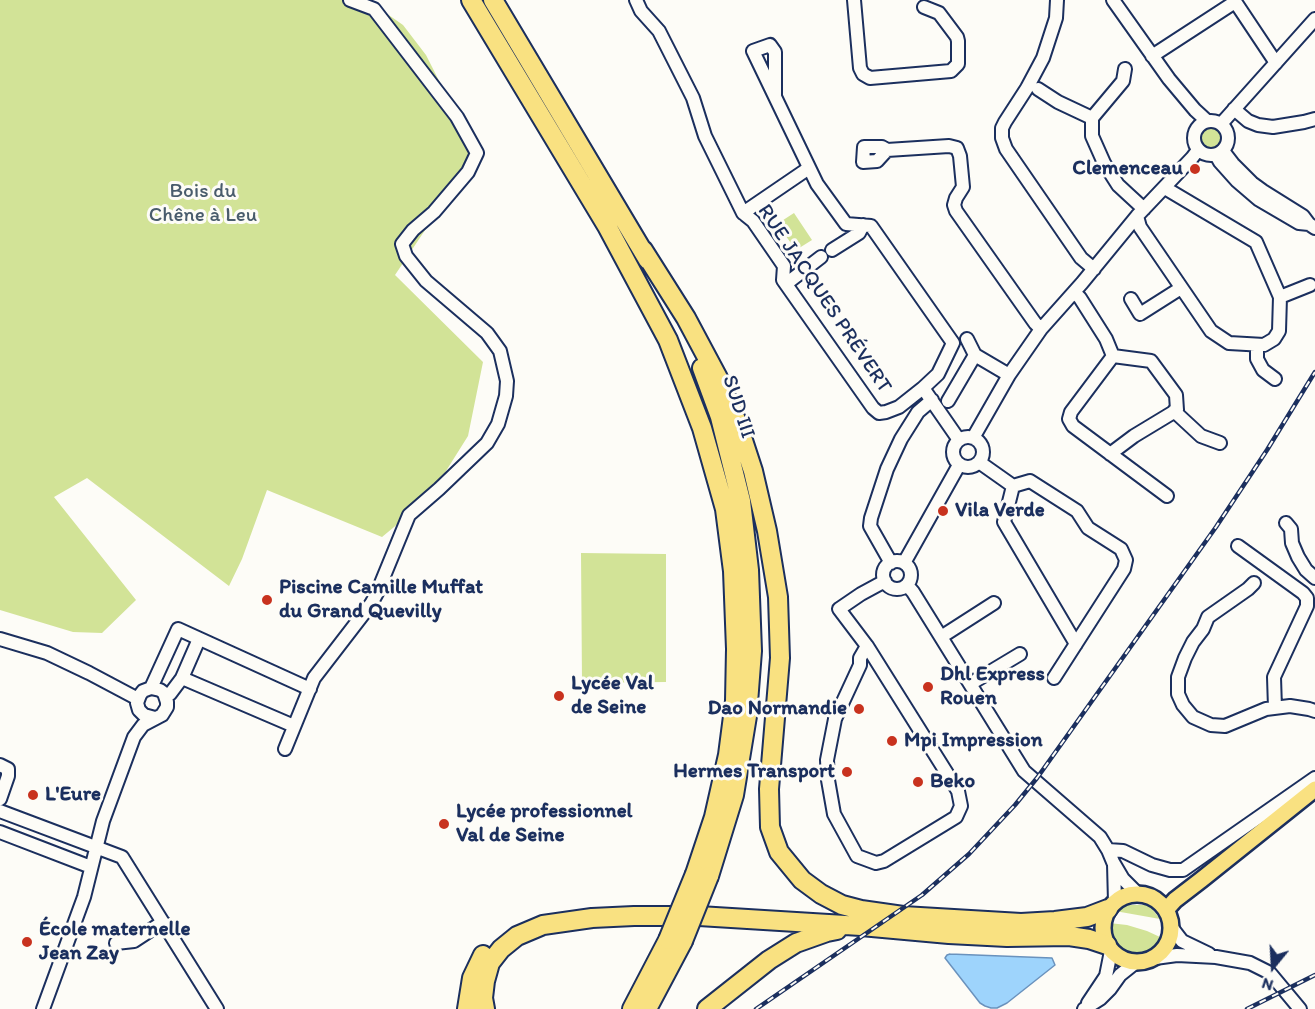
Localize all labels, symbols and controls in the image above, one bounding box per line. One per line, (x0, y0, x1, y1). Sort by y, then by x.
place label: Clemenceau (1072, 156, 1183, 182)
marker: Clemenceau (1188, 162, 1202, 176)
park label: Bois du Chêne à Leu (149, 179, 257, 229)
street label: RUE JACQUES PRÉVERT (751, 200, 897, 398)
street label: SUD III (716, 372, 760, 442)
place label: Vila Verde (955, 498, 1045, 524)
marker: Vila Verde (936, 504, 950, 518)
place label: Piscine Camille Muffat du Grand Quevilly (279, 575, 483, 625)
marker: Piscine Camille Muffat du Grand Quevilly (260, 593, 274, 607)
place label: Dhl Express Rouen (940, 662, 1045, 712)
place label: Lycée Val de Seine (571, 671, 654, 721)
marker: Dhl Express Rouen (921, 680, 935, 694)
marker: Lycée Val de Seine (552, 689, 566, 703)
place label: Dao Normandie (707, 696, 847, 722)
marker: Dao Normandie (852, 702, 866, 716)
place label: Mpi Impression (904, 728, 1043, 754)
marker: Mpi Impression (885, 734, 899, 748)
place label: Hermes Transport (673, 759, 835, 785)
marker: Hermes Transport (840, 765, 854, 779)
place label: Beko (930, 769, 975, 795)
marker: Beko (911, 775, 925, 789)
place label: L'Eure (45, 782, 101, 808)
marker: L'Eure (26, 788, 40, 802)
place label: Lycée professionnel Val de Seine (456, 799, 633, 849)
marker: Lycée professionnel Val de Seine (437, 817, 451, 831)
place label: École maternelle Jean Zay (39, 917, 190, 967)
marker: École maternelle Jean Zay (20, 935, 34, 949)
north arrow (1243, 937, 1303, 997)
text: N (1259, 974, 1275, 995)

